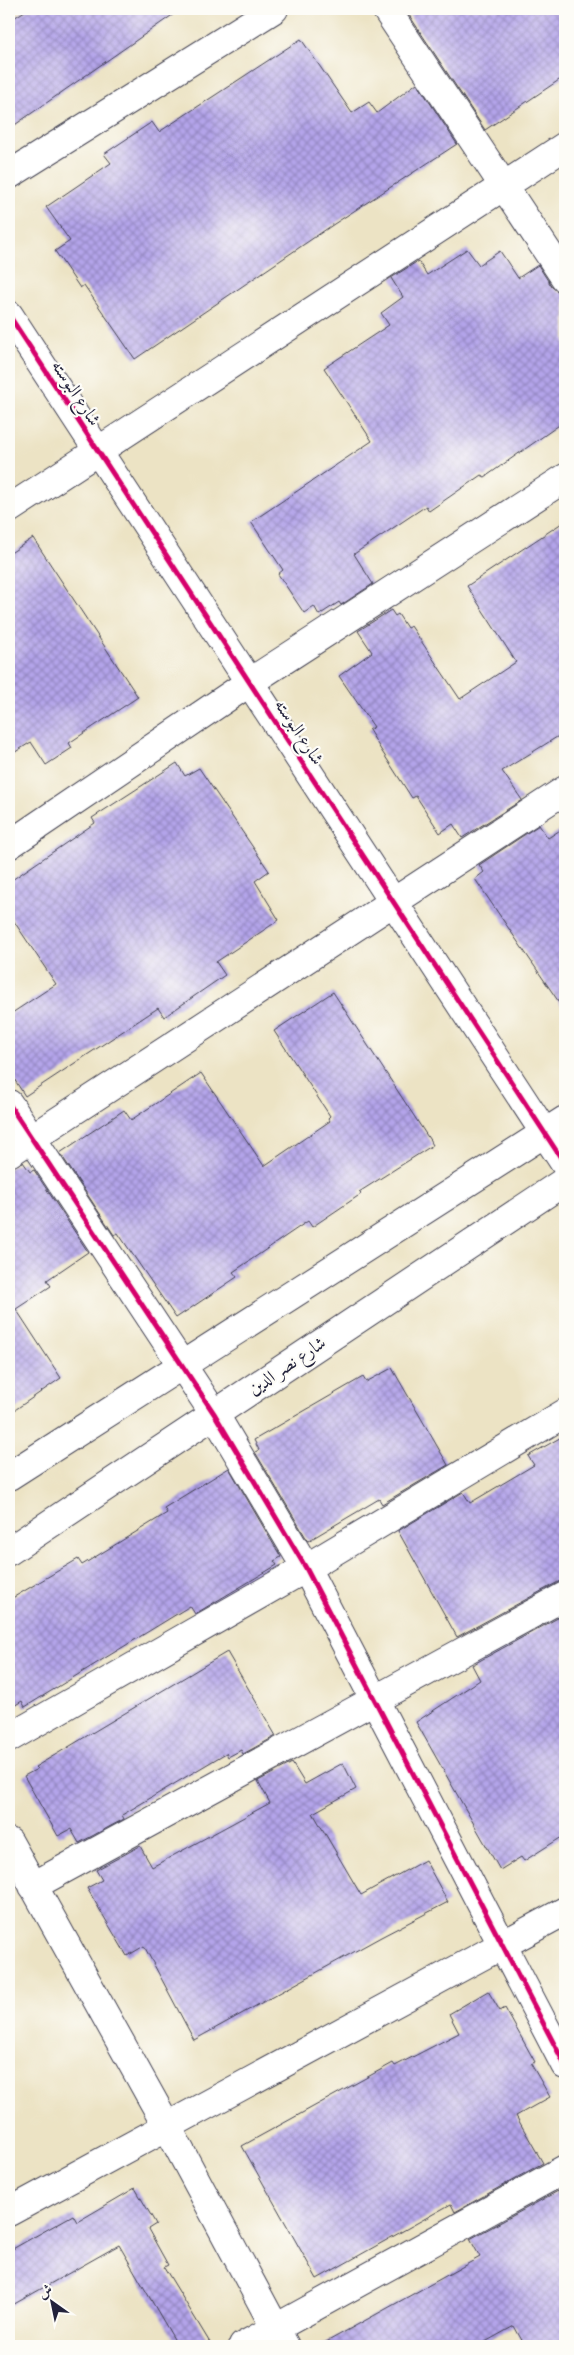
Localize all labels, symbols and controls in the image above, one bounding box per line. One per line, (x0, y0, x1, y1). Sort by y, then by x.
street label: شارع البوسته (44, 356, 106, 432)
street label: شارع البوسته (267, 695, 329, 771)
street label: شارع نصر الدين (244, 1331, 332, 1403)
north arrow (28, 2278, 78, 2328)
text: ش (35, 2281, 56, 2302)

